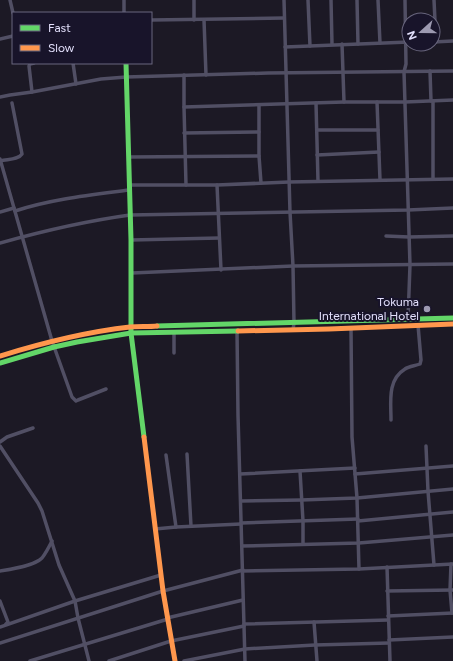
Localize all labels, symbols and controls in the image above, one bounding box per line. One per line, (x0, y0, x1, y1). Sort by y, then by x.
legend (12, 12, 152, 64)
north arrow (401, 12, 441, 52)
text: Fast (48, 21, 71, 35)
text: N (405, 29, 420, 42)
text: Slow (48, 41, 75, 55)
place label: Tokuma International Hotel (319, 295, 419, 323)
marker: Tokuma International Hotel (422, 304, 432, 314)

